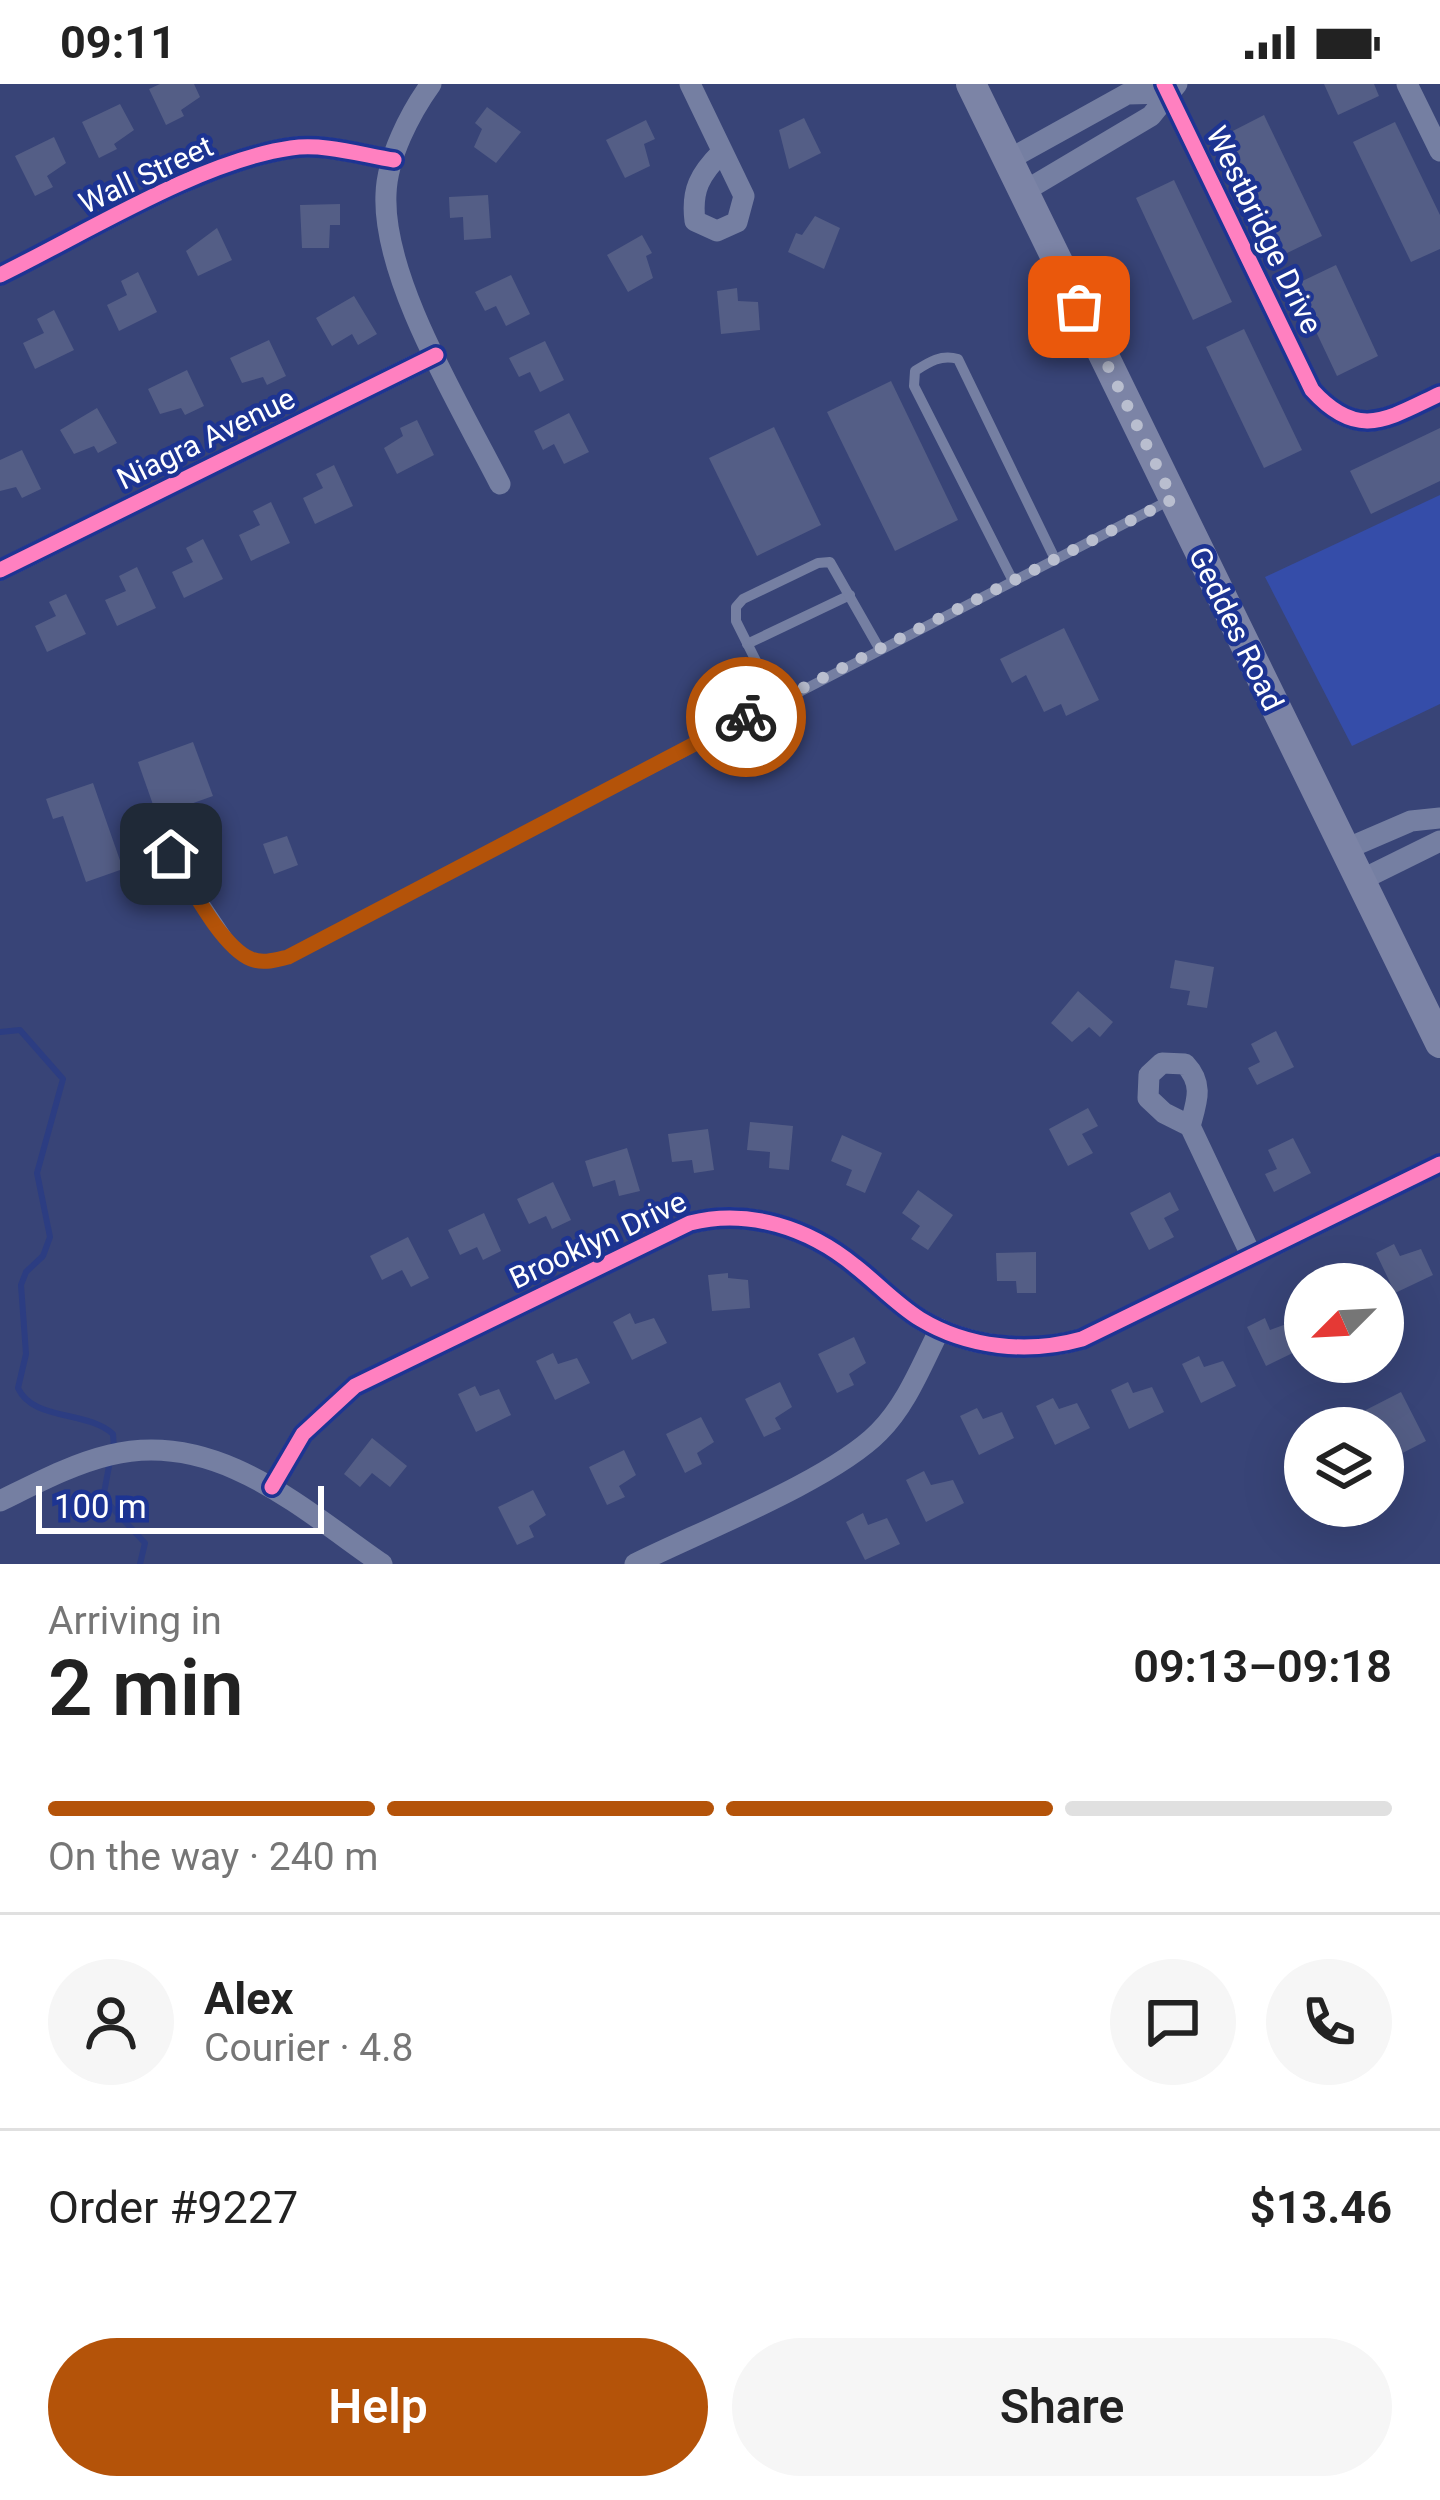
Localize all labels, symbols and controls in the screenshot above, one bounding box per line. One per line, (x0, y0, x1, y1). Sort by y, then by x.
text: 09:11 (60, 16, 176, 69)
street label: Westbridge Drive (1199, 120, 1330, 339)
street label: Wall Street (73, 128, 218, 221)
pin (1028, 256, 1130, 358)
icon: bag (1046, 274, 1112, 340)
street label: Niagra Avenue (111, 380, 300, 497)
street label: Geddes Road (1182, 541, 1291, 716)
courier (686, 657, 806, 777)
icon: bike (713, 684, 779, 750)
pin (120, 803, 222, 905)
icon: home (138, 821, 204, 887)
street label: Brooklyn Drive (504, 1183, 692, 1296)
north arrow (1284, 1263, 1404, 1383)
map controls (1284, 1263, 1404, 1527)
button: layers (1284, 1407, 1404, 1527)
scale bar (36, 1480, 324, 1533)
text: 100 m (54, 1487, 147, 1526)
text: Arriving in (48, 1598, 222, 1644)
text: 09:13–09:18 (1133, 1640, 1392, 1693)
text: 2 min (48, 1643, 244, 1734)
text: On the way · 240 m (48, 1834, 379, 1880)
button: person (48, 1959, 174, 2085)
button: chat (1110, 1959, 1236, 2085)
button: phone (1266, 1959, 1392, 2085)
text: Alex (204, 1972, 293, 2025)
text: Courier · 4.8 (204, 2025, 413, 2071)
text: Order #9227 (48, 2181, 298, 2234)
text: $13.46 (1250, 2181, 1392, 2234)
button: Help (48, 2338, 708, 2476)
button: Share (732, 2338, 1392, 2476)

